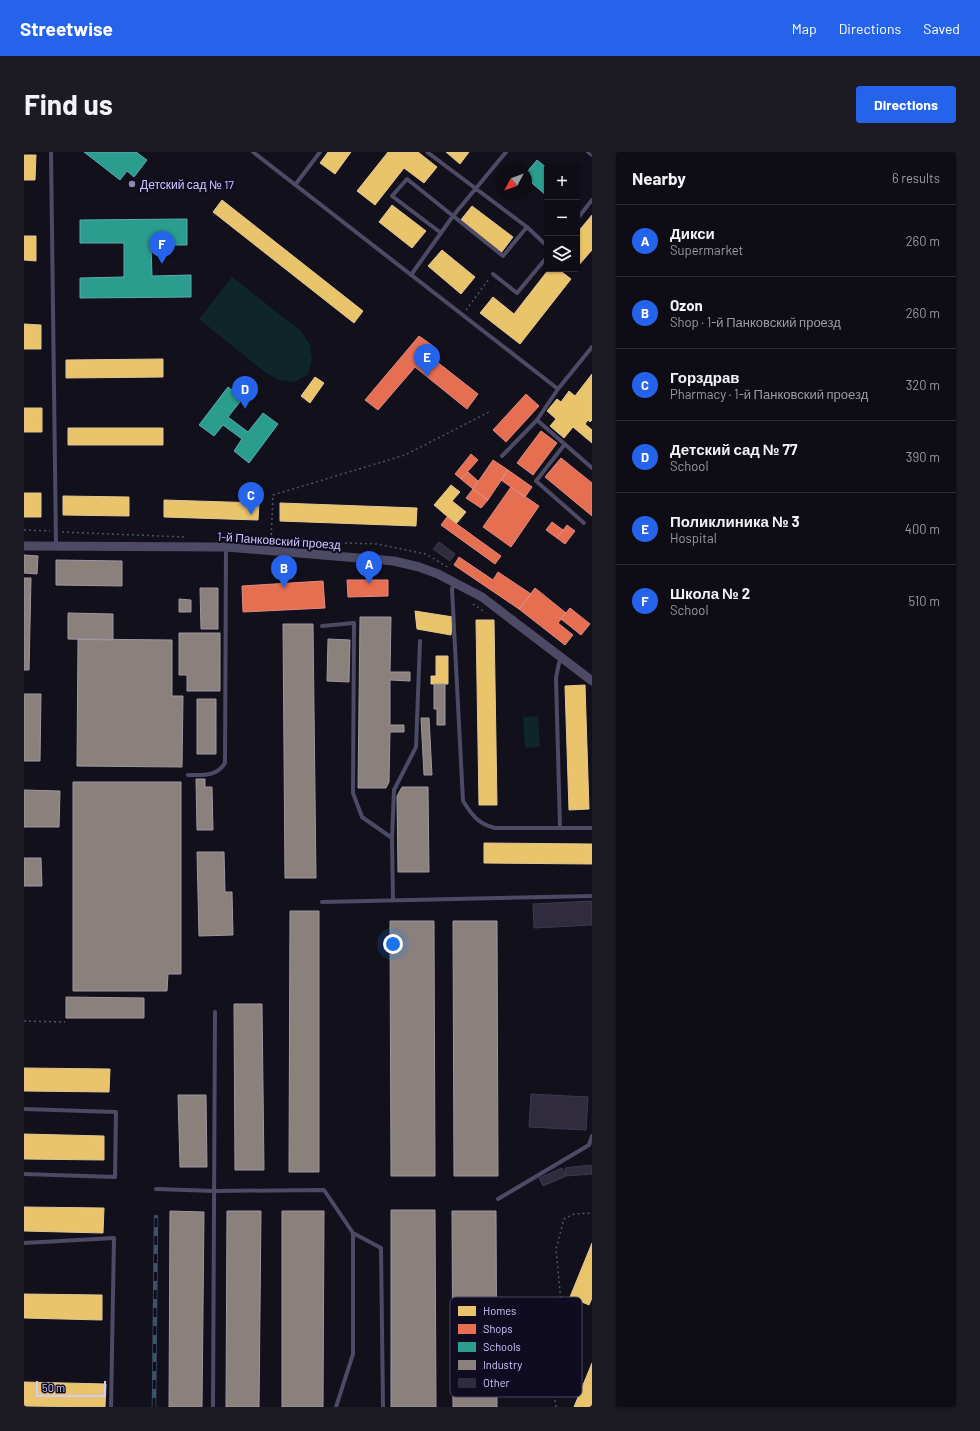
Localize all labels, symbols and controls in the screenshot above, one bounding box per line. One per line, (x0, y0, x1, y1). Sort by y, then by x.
text: Streetwise (20, 17, 113, 40)
text: Map (792, 20, 817, 37)
text: Directions (839, 20, 901, 37)
text: Saved (923, 20, 960, 37)
button: Directions (856, 86, 956, 123)
text: Find us (24, 87, 113, 121)
north arrow (496, 164, 532, 200)
map controls (544, 164, 580, 272)
button: + (544, 164, 580, 200)
text: Nearby (632, 168, 686, 188)
text: 6 results (892, 170, 940, 186)
place label: Детский сад № 17 (140, 177, 234, 192)
marker: Детский сад № 17 (127, 179, 137, 189)
button: − (544, 200, 580, 236)
text: Дикси (670, 224, 715, 242)
pin: F (149, 231, 175, 264)
text: A (641, 233, 649, 249)
text: 260 m (906, 233, 940, 249)
button: layers (544, 236, 580, 272)
text: Supermarket (670, 242, 743, 258)
text: Ozon (670, 296, 703, 314)
text: B (641, 305, 649, 321)
text: 260 m (906, 305, 940, 321)
text: Shop · 1-й Панковский проезд (670, 314, 841, 330)
pin: E (414, 344, 440, 377)
text: Горздрав (670, 368, 740, 386)
pin: D (232, 376, 258, 409)
text: C (641, 377, 649, 393)
text: 320 m (906, 377, 940, 393)
text: Pharmacy · 1-й Панковский проезд (670, 386, 868, 402)
text: Детский сад № 77 (670, 440, 797, 458)
text: D (641, 449, 649, 465)
text: 390 m (906, 449, 940, 465)
text: School (670, 458, 708, 474)
pin: C (238, 482, 264, 515)
text: Поликлиника № 3 (670, 512, 800, 530)
text: E (641, 521, 649, 537)
text: 400 m (905, 521, 940, 537)
street label: 1-й Панковский проезд (217, 529, 341, 552)
text: Hospital (670, 530, 717, 546)
pin: A (356, 551, 382, 584)
pin: B (271, 555, 297, 588)
text: Школа № 2 (670, 584, 750, 602)
text: F (641, 593, 649, 609)
text: 510 m (908, 593, 940, 609)
text: School (670, 602, 708, 618)
your location (383, 934, 403, 954)
legend (450, 1297, 582, 1397)
text: Homes (483, 1304, 516, 1317)
text: Shops (483, 1322, 513, 1335)
text: Schools (483, 1340, 521, 1353)
text: Industry (483, 1358, 522, 1371)
text: Other (483, 1376, 510, 1389)
scale bar (36, 1379, 106, 1398)
text: 50 m (42, 1381, 65, 1394)

